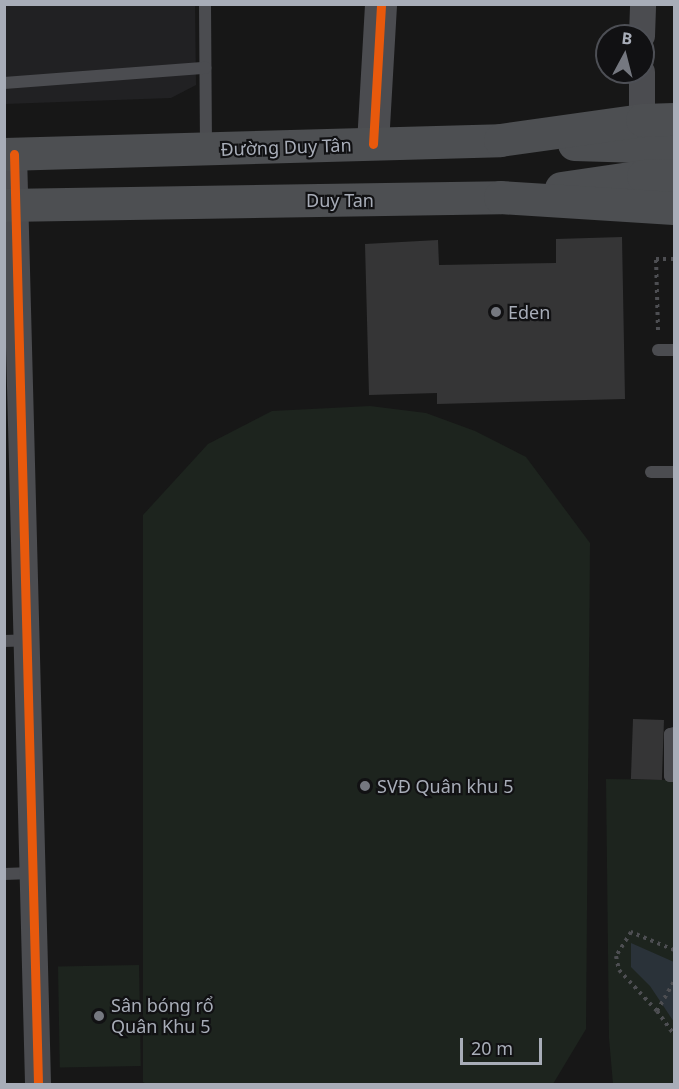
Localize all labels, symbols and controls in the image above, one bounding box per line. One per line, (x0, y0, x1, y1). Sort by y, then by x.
north arrow (595, 24, 655, 84)
text: B (620, 27, 634, 50)
street label: Đường Duy Tân (220, 134, 352, 160)
street label: Duy Tan (306, 189, 374, 211)
place label: Eden (508, 301, 550, 323)
marker: Eden (489, 305, 503, 319)
place label: SVĐ Quân khu 5 (377, 775, 513, 797)
marker: SVĐ Quân khu 5 (358, 779, 372, 793)
place label: Sân bóng rổ Quân Khu 5 (111, 995, 214, 1038)
marker: Sân bóng rổ Quân Khu 5 (92, 1009, 106, 1023)
scale bar (463, 1026, 546, 1064)
text: 20 m (471, 1036, 513, 1060)

